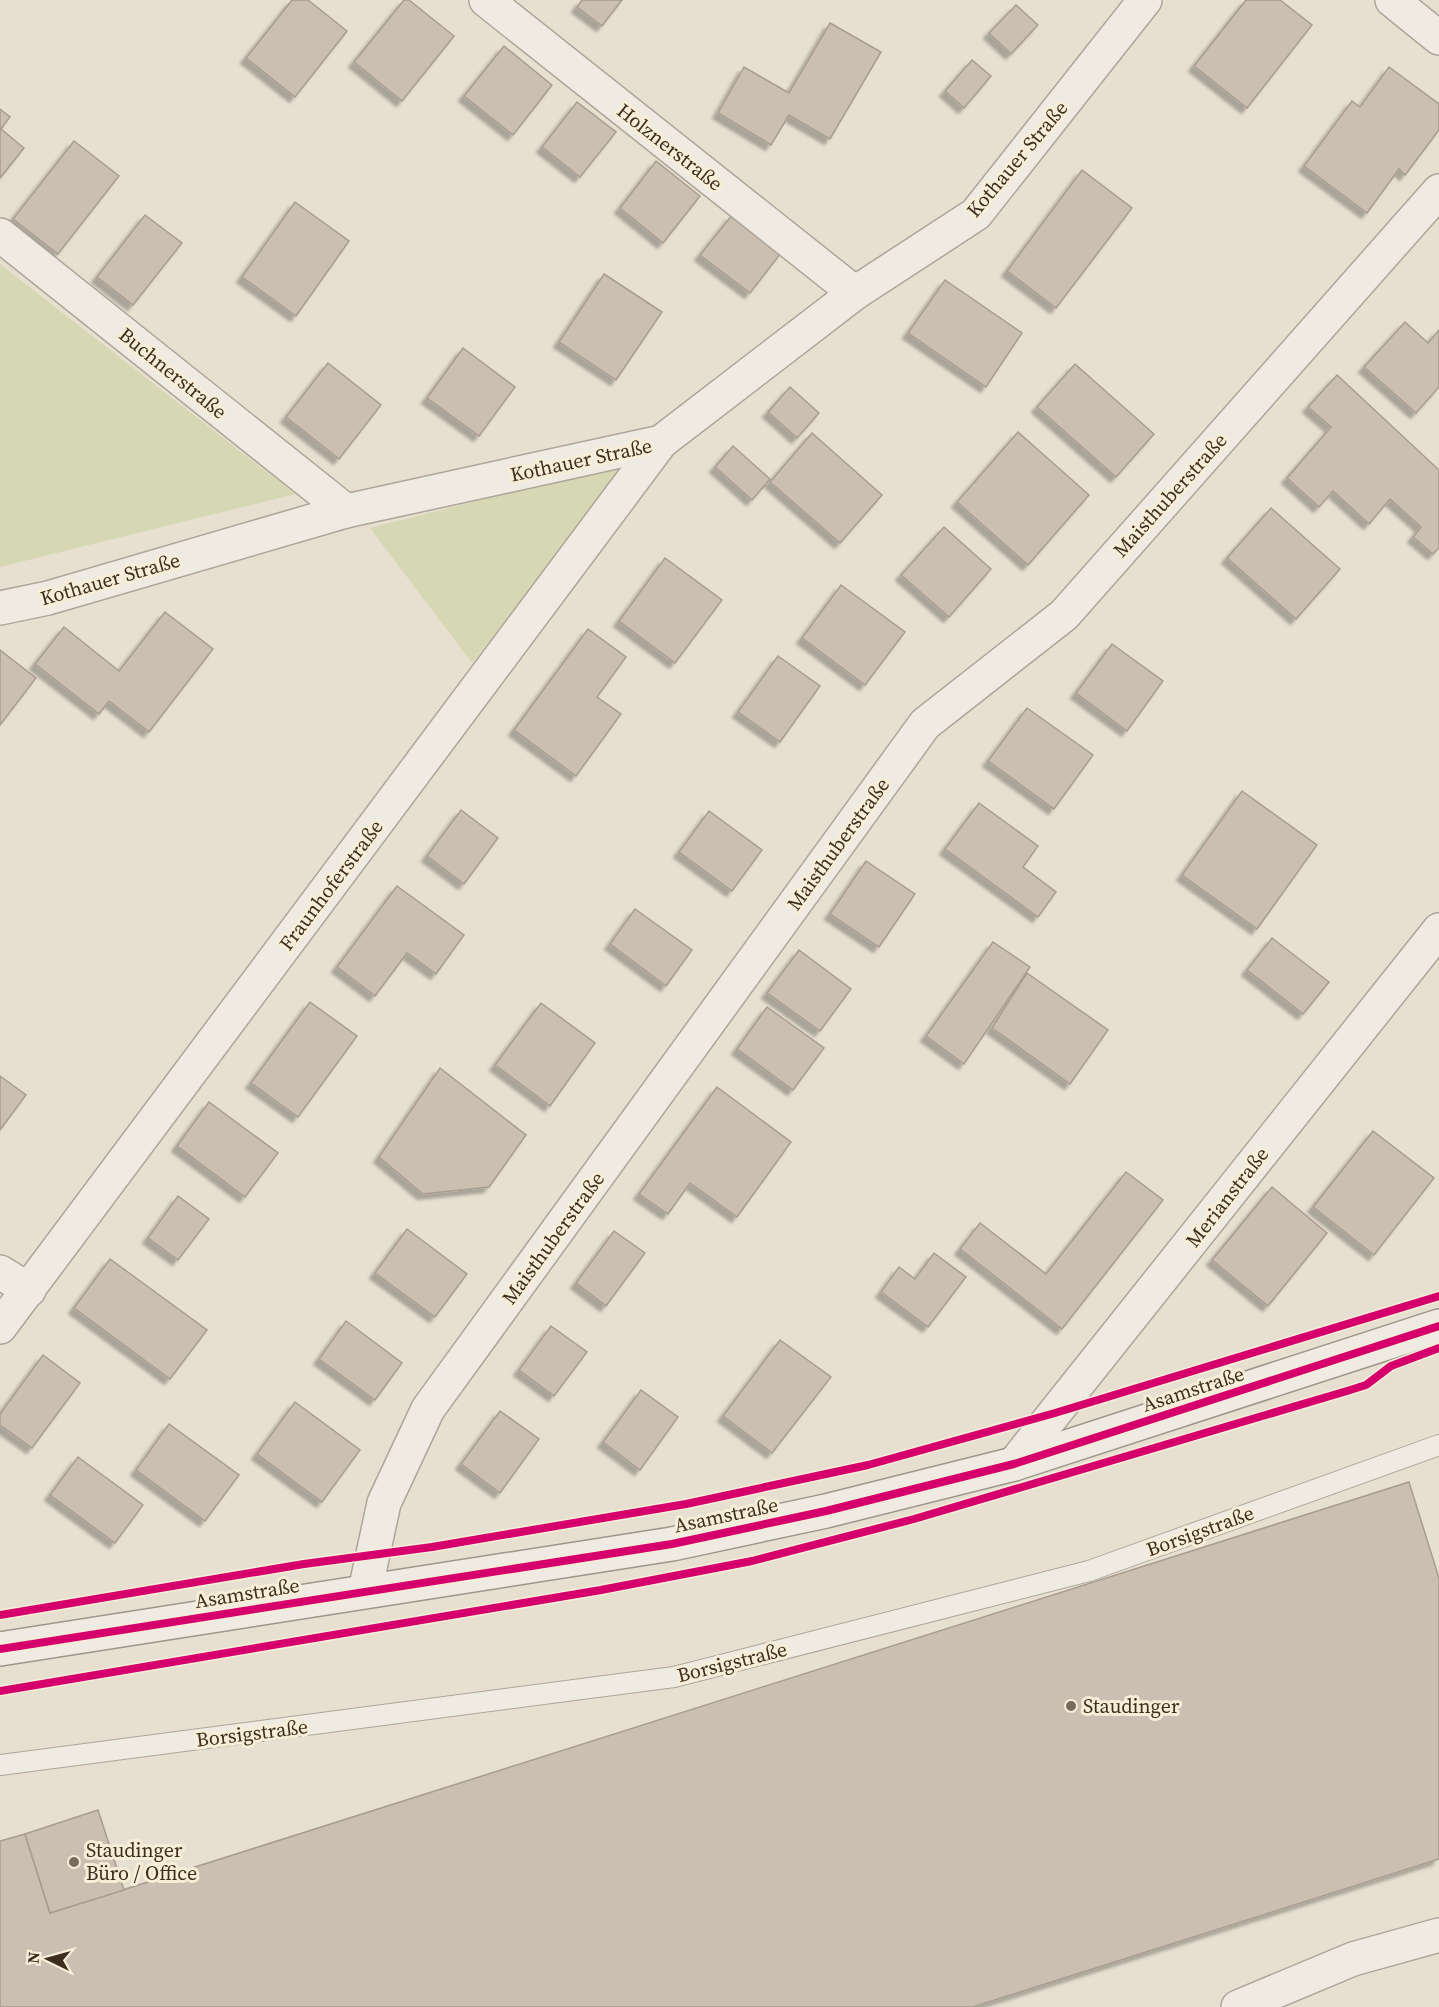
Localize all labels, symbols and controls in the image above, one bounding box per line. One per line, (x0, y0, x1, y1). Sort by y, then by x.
street label: Kothauer Straße (960, 95, 1074, 223)
street label: Holznerstraße (611, 97, 729, 197)
street label: Buchnerstraße (113, 321, 233, 425)
street label: Maisthuberstraße (1107, 427, 1233, 563)
street label: Kothauer Straße (508, 431, 654, 489)
street label: Kothauer Straße (37, 546, 183, 612)
street label: Maisthuberstraße (780, 772, 896, 916)
street label: Fraunhoferstraße (273, 814, 389, 956)
street label: Merianstraße (1179, 1141, 1275, 1253)
street label: Maisthuberstraße (495, 1166, 611, 1310)
street label: Asamstraße (1138, 1359, 1248, 1419)
street label: Asamstraße (671, 1490, 781, 1540)
street label: Borsigstraße (1142, 1499, 1258, 1563)
street label: Asamstraße (193, 1571, 301, 1615)
street label: Borsigstraße (674, 1635, 790, 1689)
place label: Staudinger (1083, 1692, 1180, 1720)
marker: Staudinger (1064, 1699, 1078, 1713)
street label: Borsigstraße (194, 1712, 310, 1754)
place label: Staudinger Büro / Office (86, 1836, 197, 1887)
marker: Staudinger Büro / Office (67, 1855, 81, 1869)
north arrow (18, 1929, 78, 1989)
text: N (22, 1951, 45, 1964)

